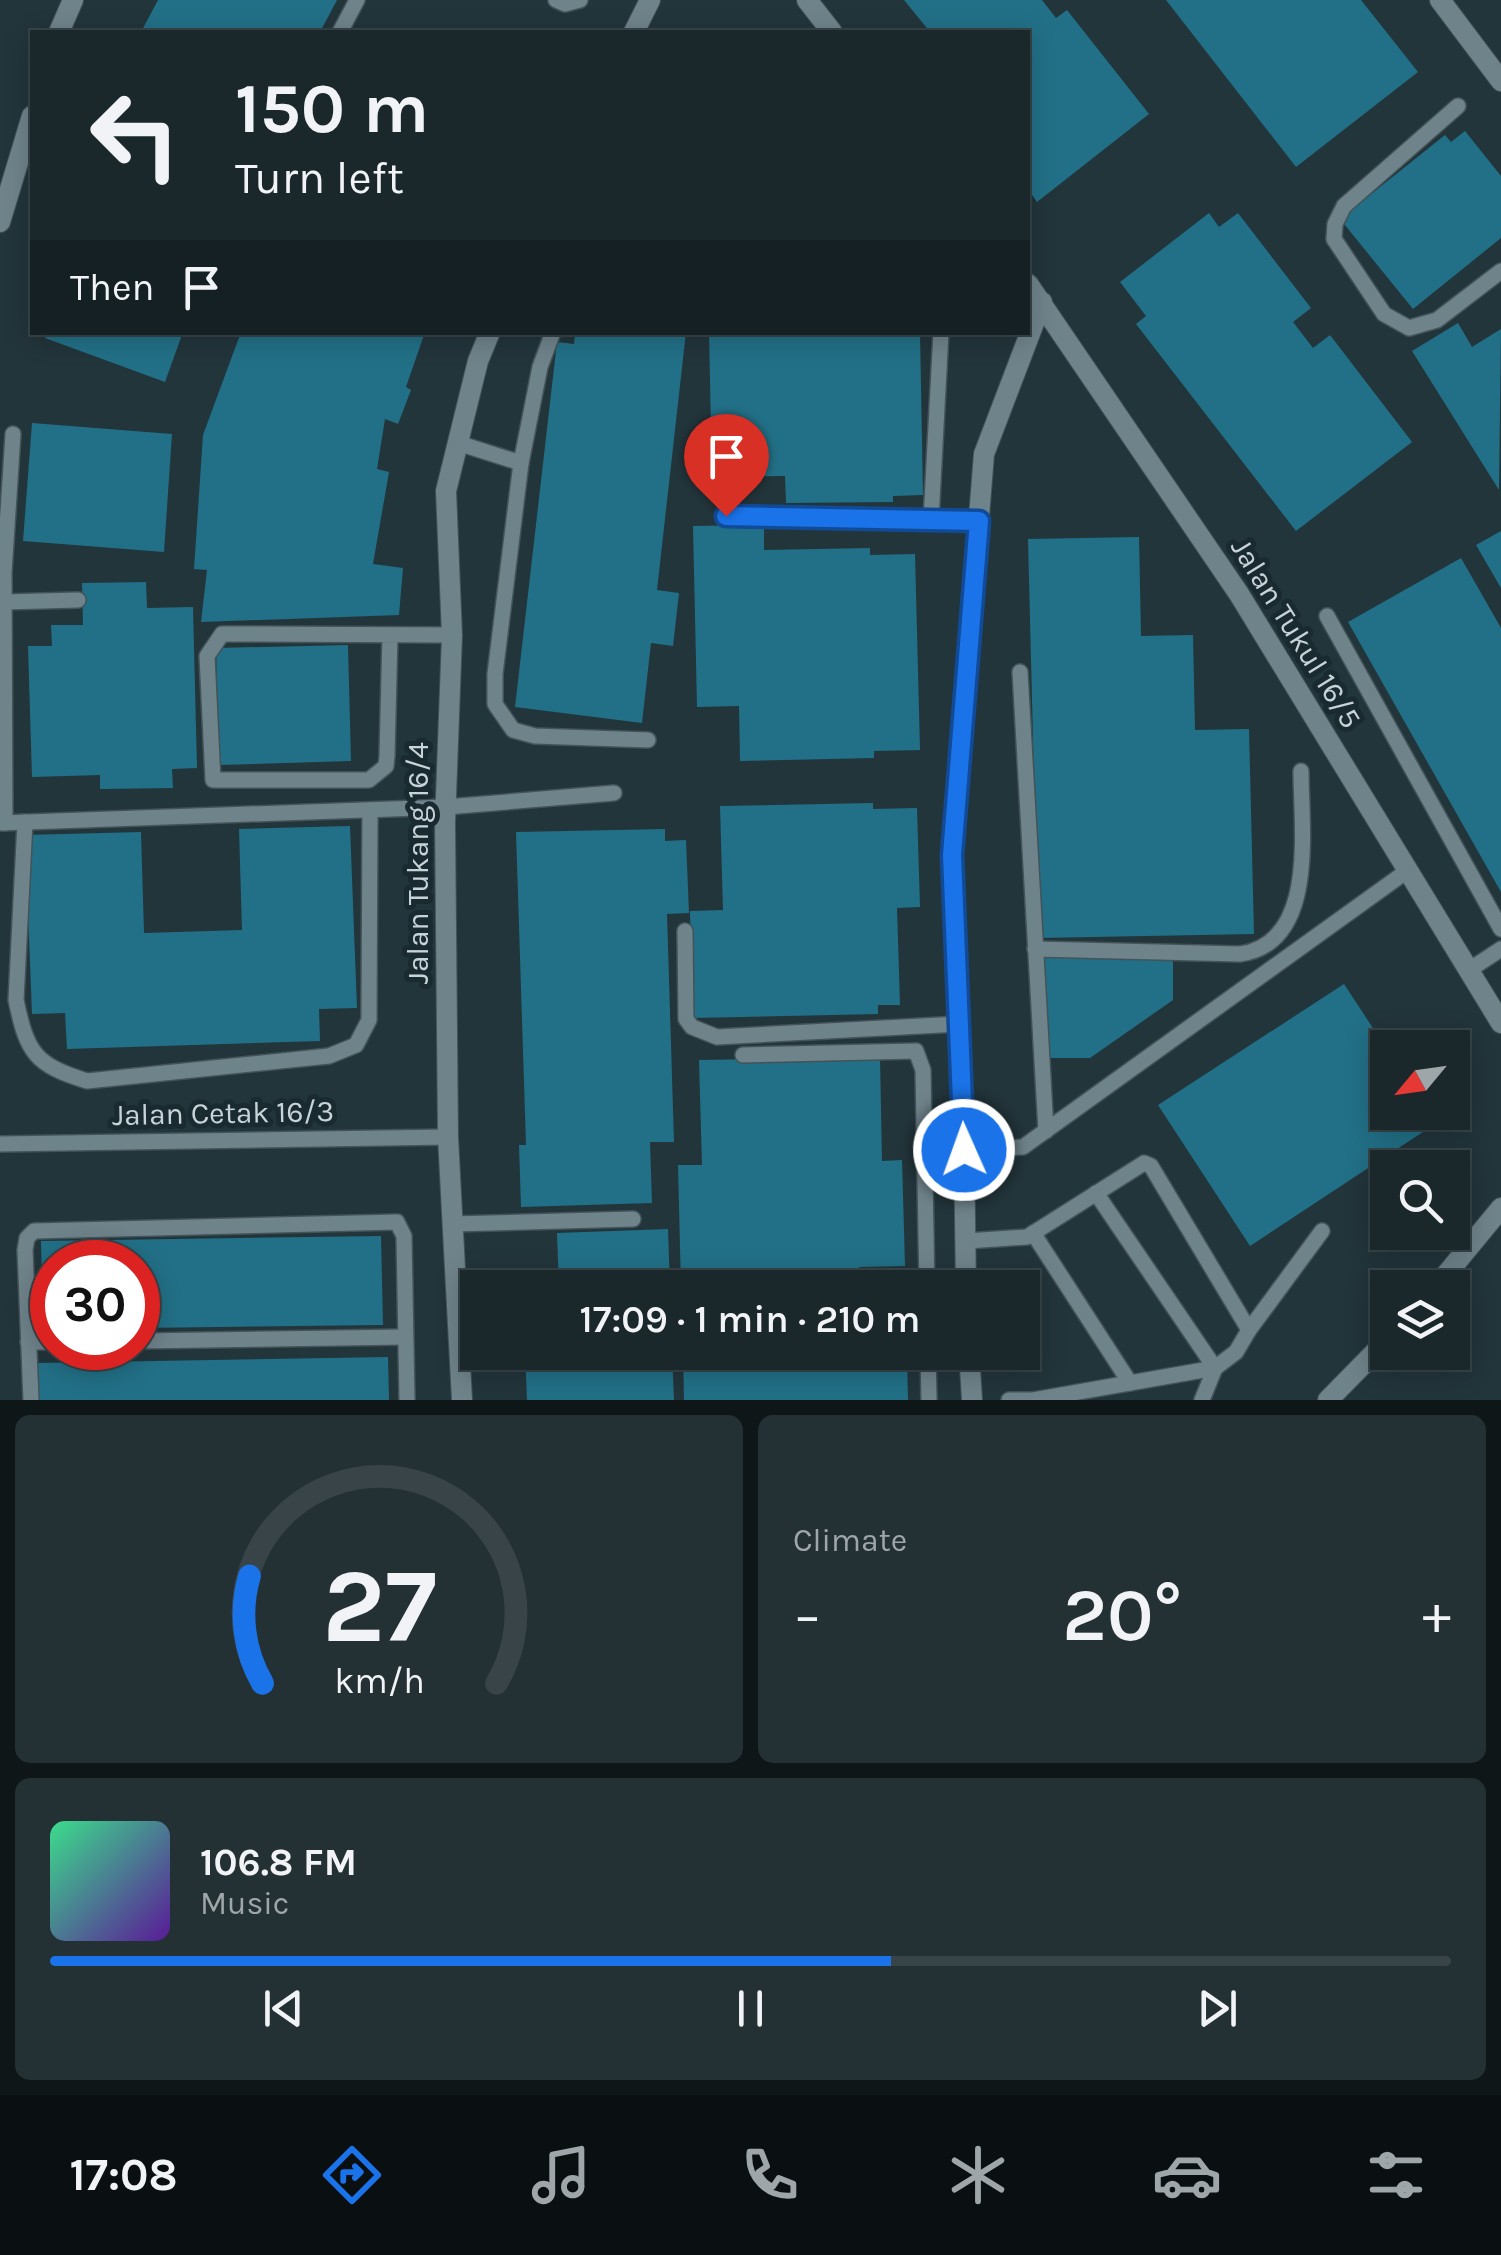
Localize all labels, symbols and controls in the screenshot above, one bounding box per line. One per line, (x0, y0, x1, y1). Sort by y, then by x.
text: 150 m (235, 68, 429, 150)
icon: left (70, 70, 200, 200)
text: Turn left (235, 152, 404, 204)
icon: arrive (174, 260, 229, 315)
text: Then (70, 265, 154, 310)
pin (684, 414, 769, 517)
icon: arrive (699, 429, 754, 484)
street label: Jalan Tukul 16/5 (1223, 531, 1369, 735)
street label: Jalan Tukang 16/4 (400, 742, 436, 984)
north arrow (1370, 1030, 1470, 1130)
map controls (1370, 1030, 1470, 1370)
street label: Jalan Cetak 16/3 (112, 1093, 334, 1133)
position arrow (912, 1098, 1016, 1202)
button: search (1370, 1150, 1470, 1250)
speed limit sign: 30 (30, 1240, 160, 1370)
button: layers (1370, 1270, 1470, 1370)
text: 17:09 · 1 min · 210 m (580, 1297, 920, 1342)
text: Climate (793, 1522, 907, 1559)
text: 27 (322, 1546, 436, 1667)
text: 20° (1062, 1571, 1182, 1659)
text: − (793, 1583, 822, 1647)
text: + (1422, 1583, 1451, 1647)
text: km/h (334, 1660, 424, 1702)
text: 106.8 FM (200, 1840, 357, 1885)
text: Music (200, 1885, 289, 1922)
icon: previous (256, 1981, 311, 2036)
icon: pause (723, 1981, 778, 2036)
icon: next (1190, 1981, 1245, 2036)
icon: directions (317, 2140, 387, 2210)
icon: music (526, 2140, 596, 2210)
icon: phone (735, 2140, 805, 2210)
icon: climate (943, 2140, 1013, 2210)
icon: car (1152, 2140, 1222, 2210)
icon: filters (1361, 2140, 1431, 2210)
text: 17:08 (69, 2149, 178, 2201)

